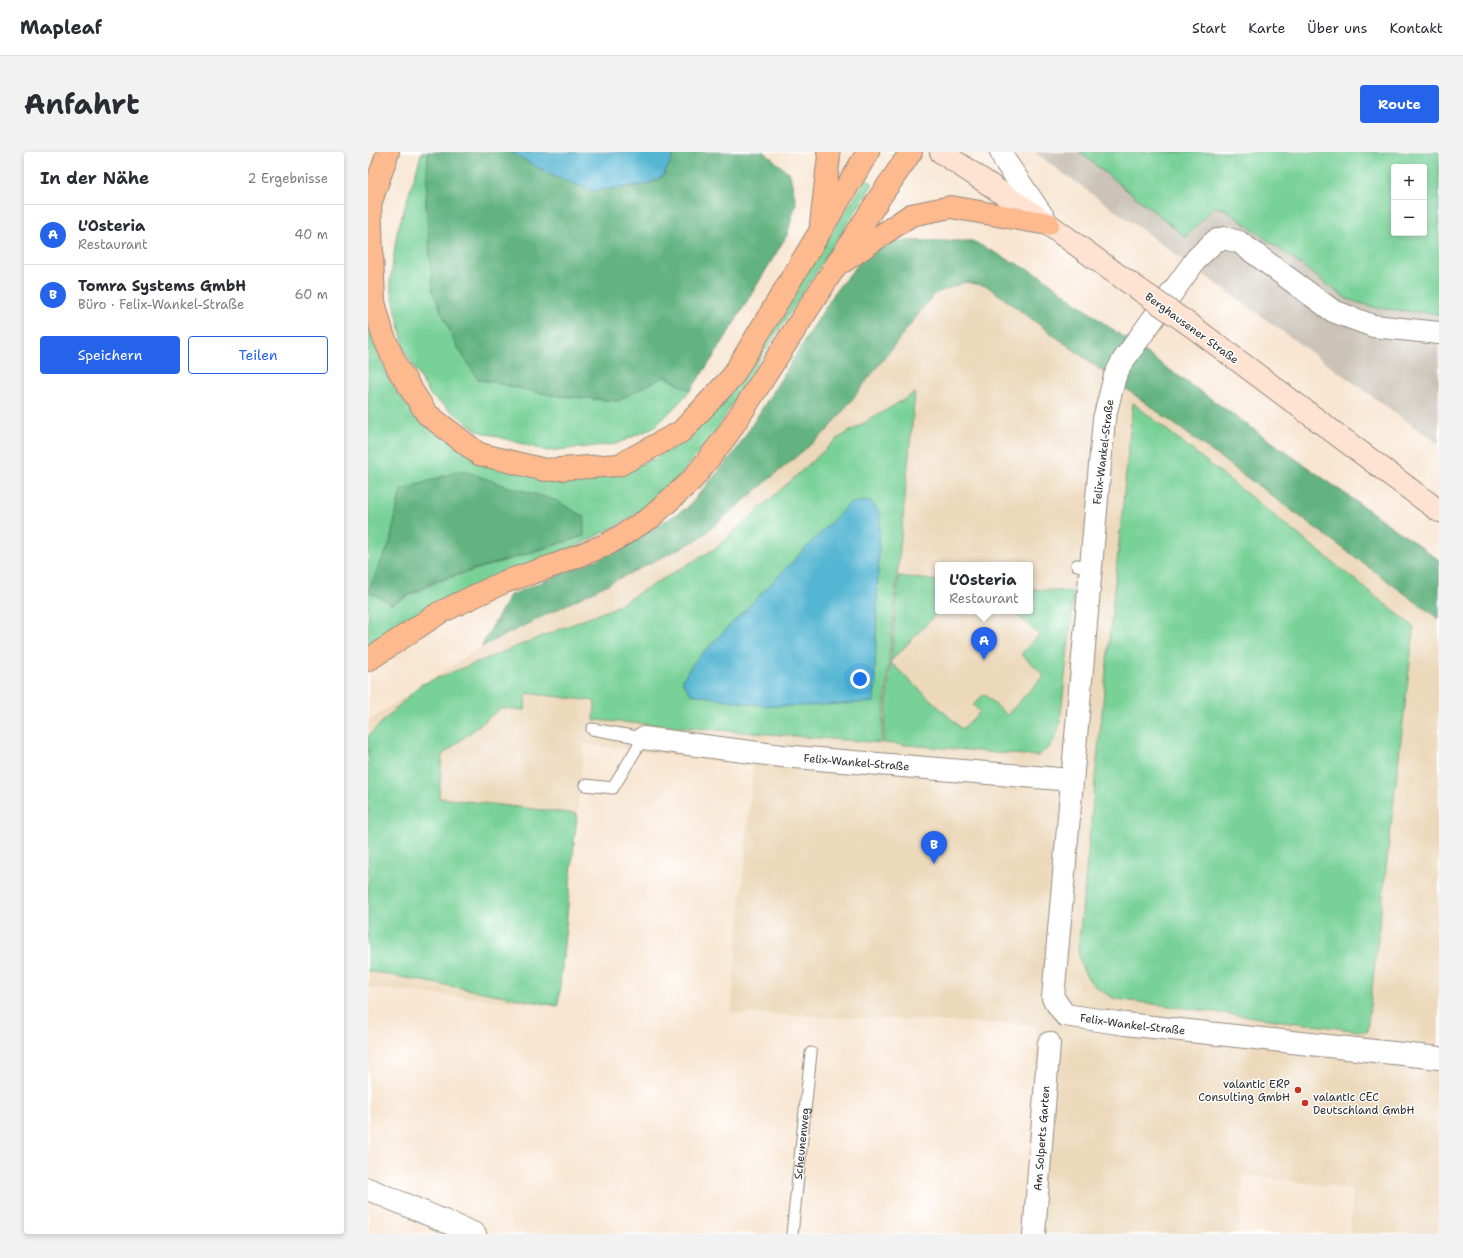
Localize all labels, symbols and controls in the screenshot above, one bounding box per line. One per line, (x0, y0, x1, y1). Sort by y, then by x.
text: Mapleaf (20, 15, 102, 40)
text: Start (1192, 19, 1226, 37)
text: Karte (1248, 19, 1285, 37)
text: Über uns (1307, 19, 1367, 37)
text: Kontakt (1389, 19, 1443, 37)
text: Anfahrt (24, 85, 140, 123)
button: Route (1360, 85, 1439, 123)
map controls (1391, 164, 1427, 236)
button: + (1391, 164, 1427, 200)
text: In der Nähe (40, 167, 149, 189)
text: 2 Ergebnisse (248, 170, 328, 187)
button: − (1391, 200, 1427, 236)
text: L'Osteria (78, 216, 145, 236)
text: A (48, 226, 58, 243)
text: 40 m (294, 226, 328, 243)
text: Restaurant (78, 236, 148, 253)
text: Tomra Systems GmbH (78, 276, 246, 296)
text: B (49, 286, 57, 303)
text: 60 m (295, 286, 328, 303)
street label: Berghausener Straße (1142, 289, 1241, 367)
text: Büro · Felix-Wankel-Straße (78, 296, 244, 313)
button: Speichern (40, 336, 180, 374)
button: Teilen (188, 336, 328, 374)
street label: Felix-Wankel-Straße (1090, 399, 1117, 506)
popup (935, 562, 1033, 614)
text: L'Osteria (949, 570, 1016, 590)
text: Restaurant (949, 590, 1019, 607)
pin: A (971, 627, 997, 660)
your location (850, 669, 870, 689)
street label: Felix-Wankel-Straße (803, 751, 910, 775)
pin: B (921, 831, 947, 864)
street label: Felix-Wankel-Straße (1079, 1010, 1186, 1038)
place label: valantic ERP Consulting GmbH (1198, 1077, 1290, 1105)
street label: Am Solperts Garten (1030, 1085, 1054, 1191)
marker: valantic ERP Consulting GmbH (1293, 1085, 1303, 1095)
place label: valantic CEC Deutschland GmbH (1313, 1090, 1415, 1118)
marker: valantic CEC Deutschland GmbH (1300, 1098, 1310, 1108)
street label: Scheunenweg (791, 1107, 813, 1180)

